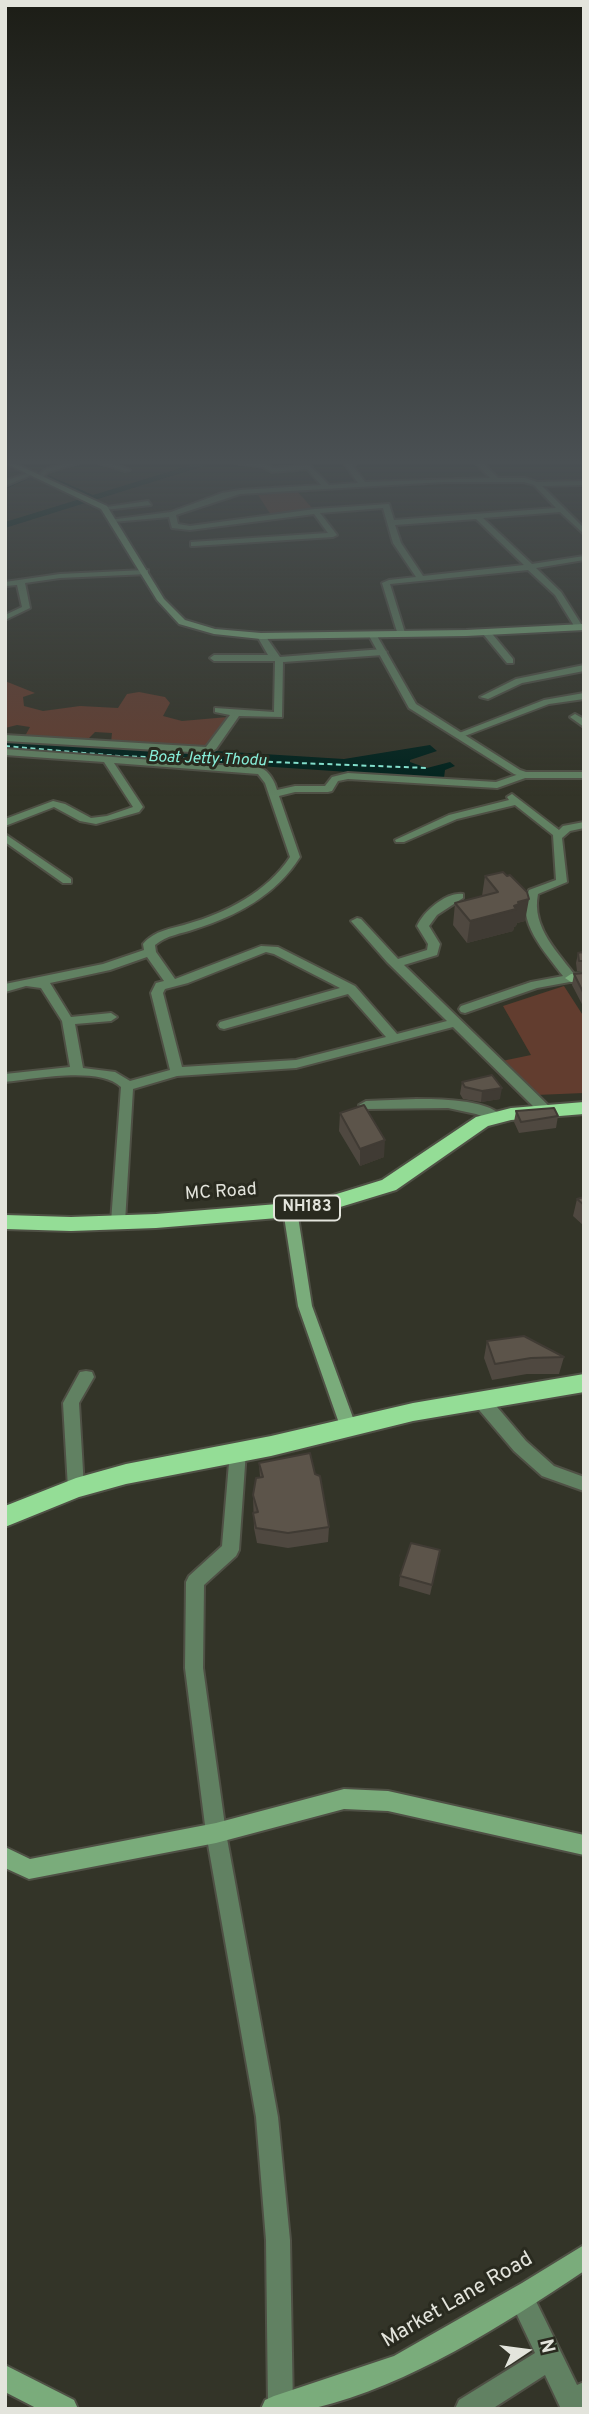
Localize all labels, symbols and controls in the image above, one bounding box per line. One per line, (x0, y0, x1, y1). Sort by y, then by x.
water label: Boat Jetty Thodu (147, 748, 267, 772)
street label: MC Road (184, 1180, 258, 1206)
road number: NH183 (274, 1196, 340, 1220)
street label: Market Lane Road (378, 2248, 538, 2354)
north arrow (491, 2316, 561, 2386)
text: N (533, 2337, 560, 2356)

